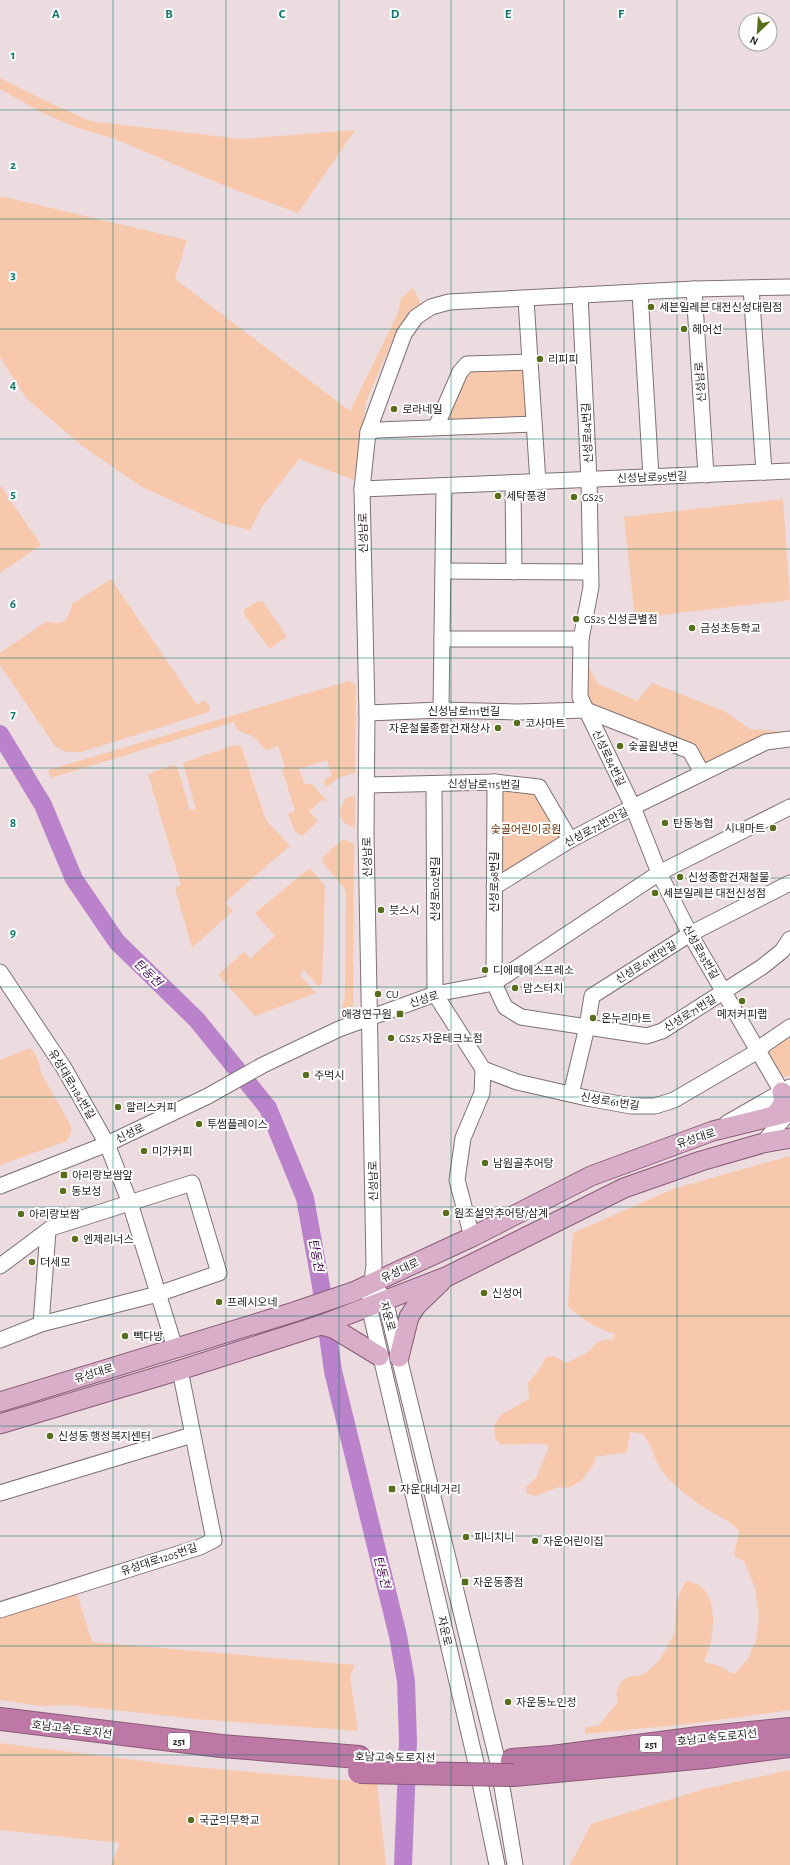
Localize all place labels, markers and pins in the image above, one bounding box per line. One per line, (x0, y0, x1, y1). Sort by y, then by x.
marker: 세븐일레븐 대전신성대림점 (646, 302, 656, 312)
place label: 세븐일레븐 대전신성대림점 (659, 302, 782, 313)
marker: 헤어선 (679, 324, 689, 334)
place label: 헤어선 (692, 324, 722, 335)
marker: 리피피 (535, 354, 545, 364)
place label: 리피피 (548, 354, 578, 365)
marker: 로라네일 (389, 404, 399, 414)
place label: 로라네일 (402, 404, 442, 415)
marker: 세탁풍경 (493, 491, 503, 501)
place label: 세탁풍경 (506, 491, 546, 502)
marker: GS25 (569, 492, 579, 502)
place label: GS25 (582, 492, 604, 503)
marker: GS25 신성큰별점 (571, 614, 581, 624)
place label: GS25 신성큰별점 (584, 614, 658, 625)
place label: 금성초등학교 (700, 622, 761, 634)
marker: 금성초등학교 (687, 623, 697, 633)
marker: 코사마트 (512, 718, 522, 728)
place label: 코사마트 (525, 718, 565, 729)
place label: 자운철물종합건재상사 (389, 723, 490, 734)
marker: 자운철물종합건재상사 (493, 723, 503, 733)
marker: 숯골원냉면 (615, 741, 625, 751)
place label: 숯골원냉면 (628, 741, 679, 752)
marker: 탄동농협 (660, 818, 670, 828)
place label: 탄동농협 (673, 818, 713, 829)
place label: 시내마트 (725, 823, 765, 834)
marker: 시내마트 (768, 823, 778, 833)
marker: 신성종합건재철물 (675, 872, 685, 882)
place label: 신성종합건재철물 (688, 872, 769, 883)
marker: 세븐일레븐 대전신성점 (650, 888, 660, 898)
place label: 세븐일레븐 대전신성점 (663, 888, 766, 899)
marker: 븟스시 (376, 905, 386, 915)
place label: 븟스시 (389, 905, 419, 916)
marker: 디에떼에스프레소 (480, 965, 490, 975)
place label: 디에떼에스프레소 (493, 965, 574, 976)
marker: 맘스터치 (510, 983, 520, 993)
place label: 맘스터치 (523, 983, 563, 994)
marker: CU (373, 989, 383, 999)
place label: CU (386, 989, 399, 1000)
marker: 메저커피랩 (737, 996, 747, 1006)
place label: 애경연구원 (341, 1009, 392, 1020)
marker: 애경연구원 (395, 1009, 405, 1019)
place label: 메저커피랩 (717, 1009, 767, 1020)
marker: 온누리마트 (588, 1013, 598, 1023)
place label: 온누리마트 (601, 1013, 652, 1024)
marker: GS25 자운테크노점 (386, 1033, 396, 1043)
place label: GS25 자운테크노점 (399, 1033, 483, 1044)
marker: 주먹시 (301, 1070, 311, 1080)
place label: 주먹시 (314, 1070, 344, 1081)
place label: 할리스커피 (126, 1101, 177, 1113)
marker: 할리스커피 (113, 1102, 123, 1112)
marker: 투썸플레이스 (194, 1119, 204, 1129)
place label: 투썸플레이스 (207, 1119, 268, 1130)
marker: 미가커피 (139, 1146, 149, 1156)
place label: 미가커피 (152, 1146, 192, 1157)
marker: 남원골추어탕 (480, 1158, 490, 1168)
place label: 남원골추어탕 (493, 1158, 554, 1169)
marker: 아리랑보쌈앞 (59, 1170, 69, 1180)
place label: 아리랑보쌈앞 (72, 1170, 133, 1181)
marker: 동보성 (58, 1186, 68, 1196)
place label: 동보성 (71, 1186, 101, 1197)
marker: 원조설악추어탕/삼계 (441, 1208, 451, 1218)
place label: 원조설악추어탕/삼계 (454, 1208, 548, 1219)
marker: 아리랑보쌈 (16, 1209, 26, 1219)
place label: 아리랑보쌈 (29, 1209, 80, 1220)
marker: 엔제리너스 (70, 1234, 80, 1244)
place label: 엔제리너스 (83, 1234, 134, 1245)
marker: 더세모 (27, 1257, 37, 1267)
place label: 더세모 (40, 1257, 70, 1268)
marker: 신성어 (479, 1288, 489, 1298)
place label: 신성어 (492, 1288, 522, 1299)
marker: 프레시오네 (214, 1297, 224, 1307)
place label: 프레시오네 (227, 1297, 278, 1308)
marker: 빽다방 (120, 1331, 130, 1341)
place label: 빽다방 (133, 1331, 163, 1342)
marker: 신성동 행정복지센터 (45, 1431, 55, 1441)
place label: 신성동 행정복지센터 (58, 1431, 151, 1442)
marker: 자운대네거리 (387, 1484, 397, 1494)
place label: 자운대네거리 (400, 1484, 461, 1495)
marker: 피니치니 (461, 1532, 471, 1542)
place label: 피니치니 (474, 1532, 514, 1543)
marker: 자운어린이집 (530, 1536, 540, 1546)
place label: 자운어린이집 (543, 1536, 604, 1547)
marker: 자운동종점 (460, 1577, 470, 1587)
place label: 자운동종점 (473, 1577, 524, 1588)
marker: 자운동노인정 (503, 1697, 513, 1707)
place label: 자운동노인정 (516, 1697, 577, 1708)
place label: 국군의무학교 (199, 1814, 260, 1826)
marker: 국군의무학교 (186, 1815, 196, 1825)

